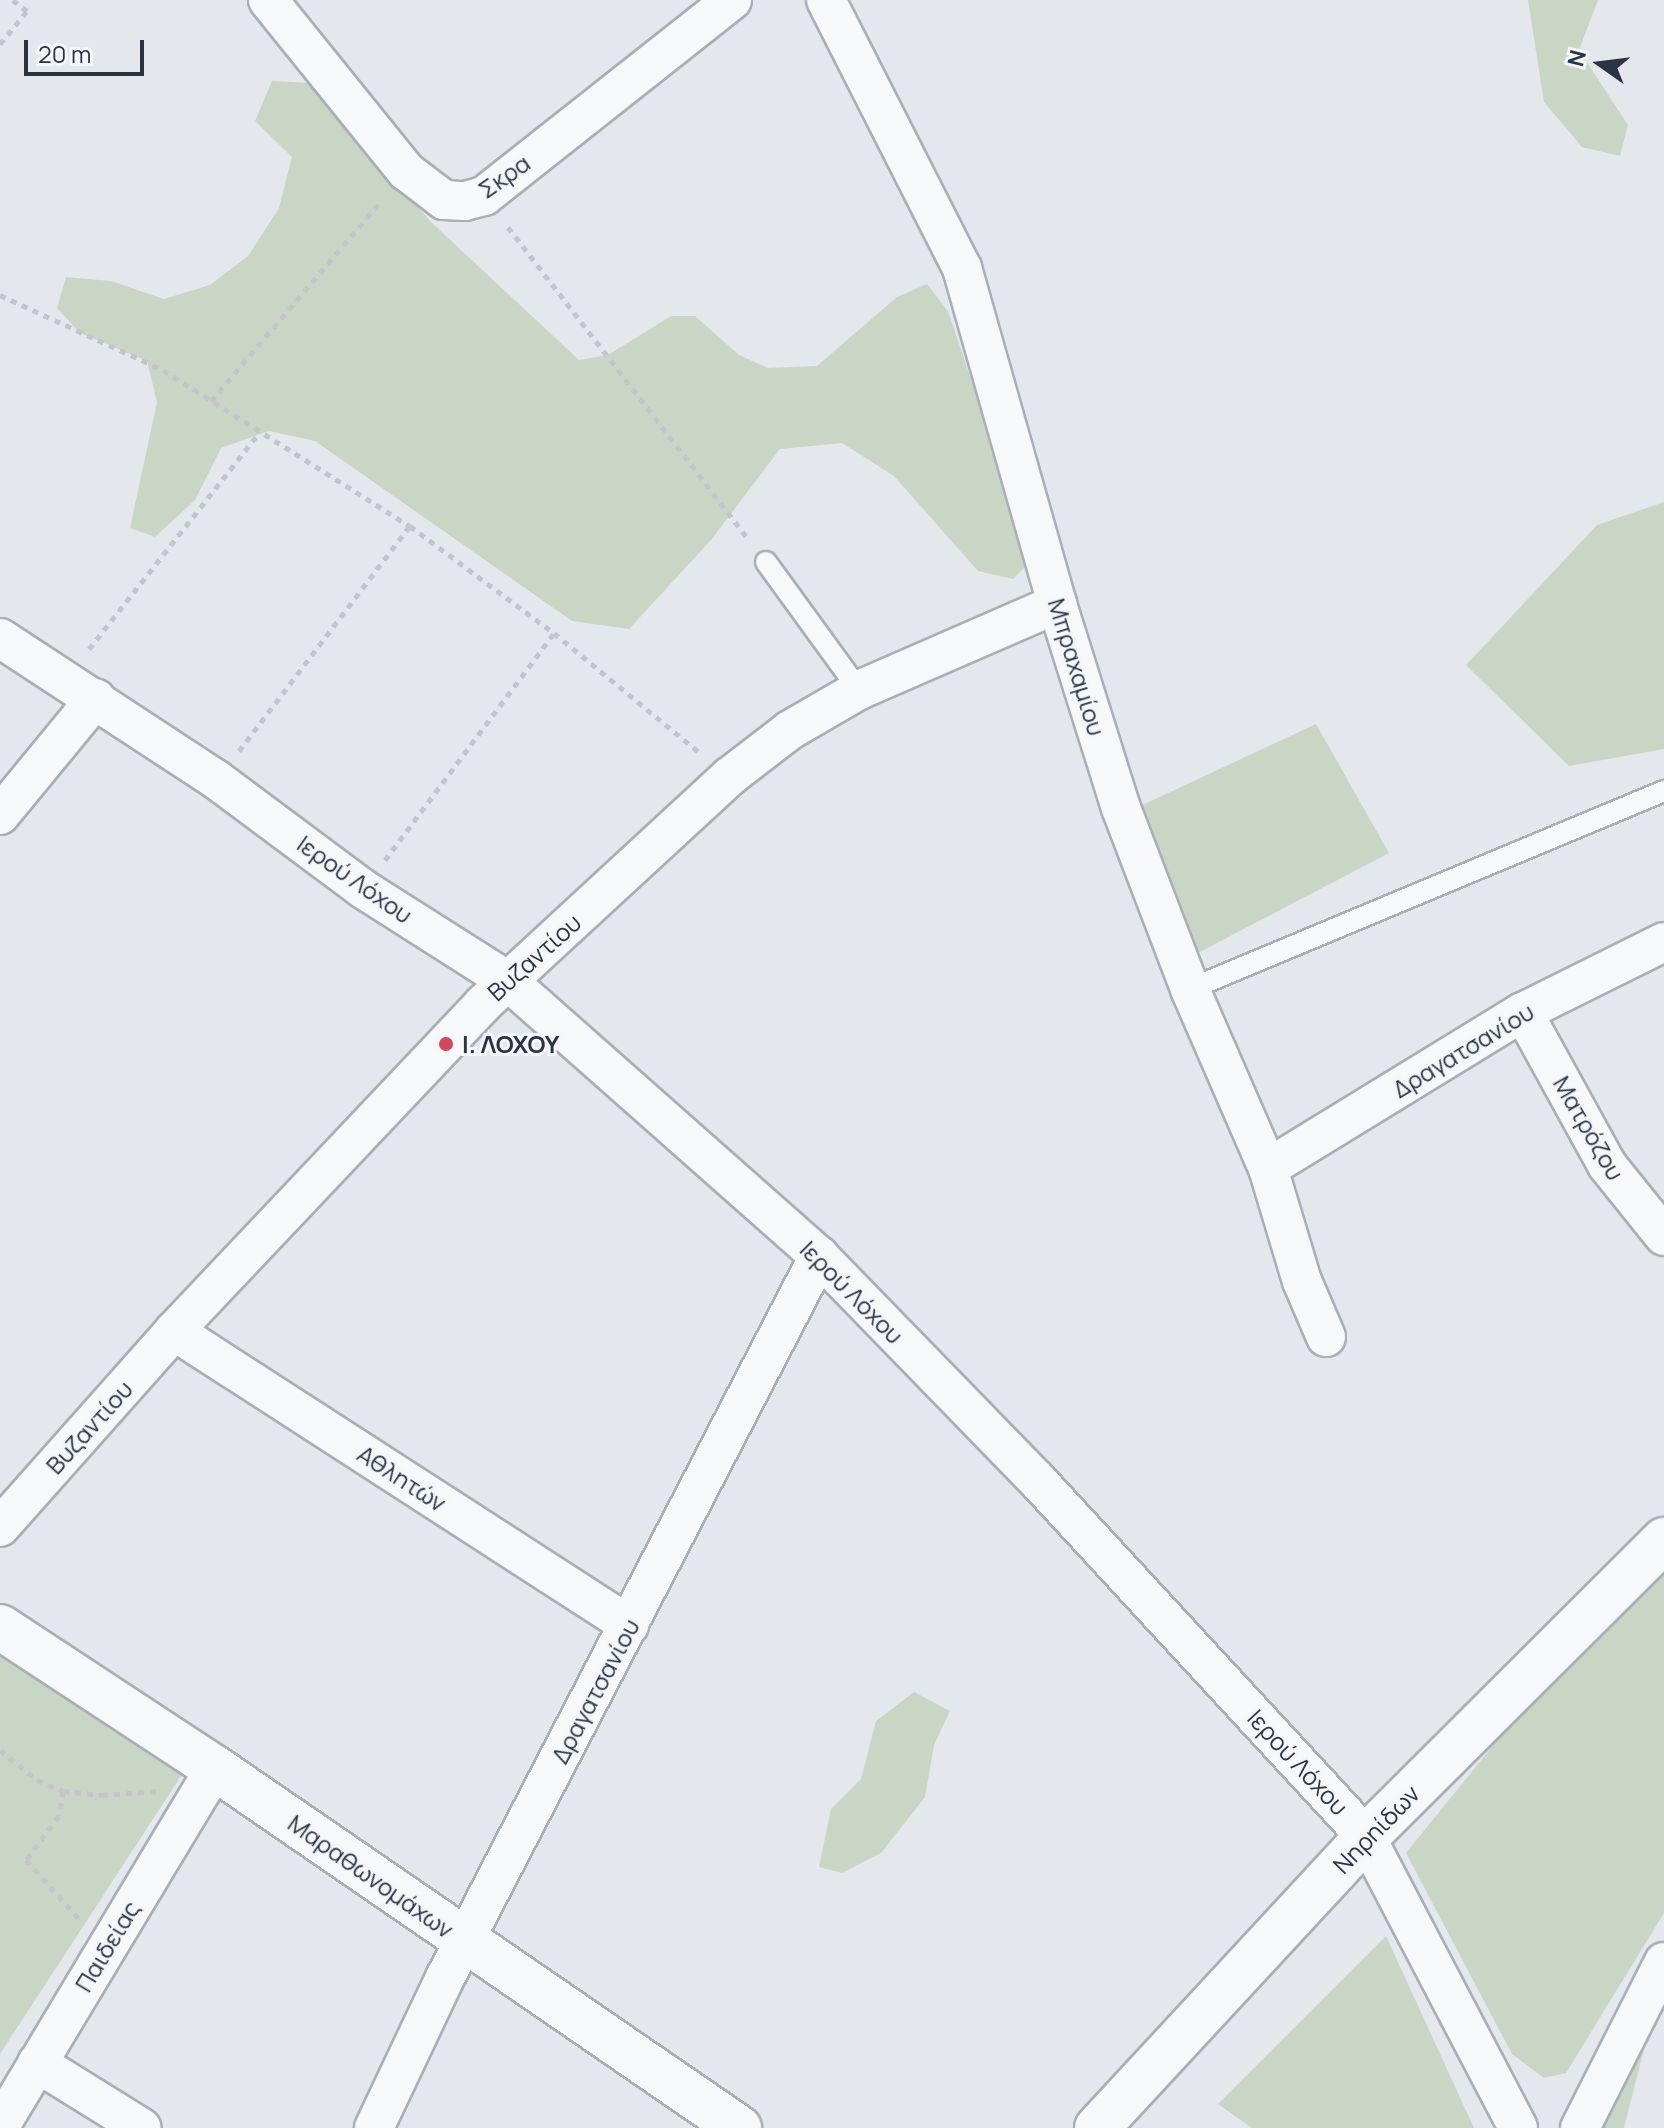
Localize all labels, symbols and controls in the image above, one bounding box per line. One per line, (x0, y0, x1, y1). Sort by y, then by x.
scale bar (28, 24, 148, 74)
north arrow (1560, 24, 1640, 104)
text: 20 m (38, 37, 91, 70)
text: N (1560, 47, 1593, 69)
street label: Σκρα (473, 148, 535, 204)
street label: Μπραχαμίου (1042, 595, 1112, 739)
street label: Ιερού Λόχου (292, 829, 418, 929)
street label: Βυζαντίου (481, 908, 587, 1006)
street label: Δραγατσανίου (1387, 997, 1539, 1103)
place label: Ι. ΛΟΧΟΥ (462, 1030, 559, 1058)
marker: Ι. ΛΟΧΟΥ (437, 1035, 455, 1053)
street label: Ματρόζου (1548, 1071, 1630, 1185)
street label: Ιερού Λόχου (795, 1235, 909, 1349)
street label: Βυζαντίου (40, 1374, 138, 1480)
street label: Αθλητών (352, 1439, 452, 1517)
street label: Δραγατσανίου (545, 1614, 645, 1768)
street label: Ιερού Λόχου (1242, 1703, 1354, 1821)
street label: Νηρηίδων (1327, 1779, 1425, 1879)
street label: Μαραθωνομάχων (283, 1808, 459, 1944)
street label: Παιδείας (69, 1895, 145, 1997)

